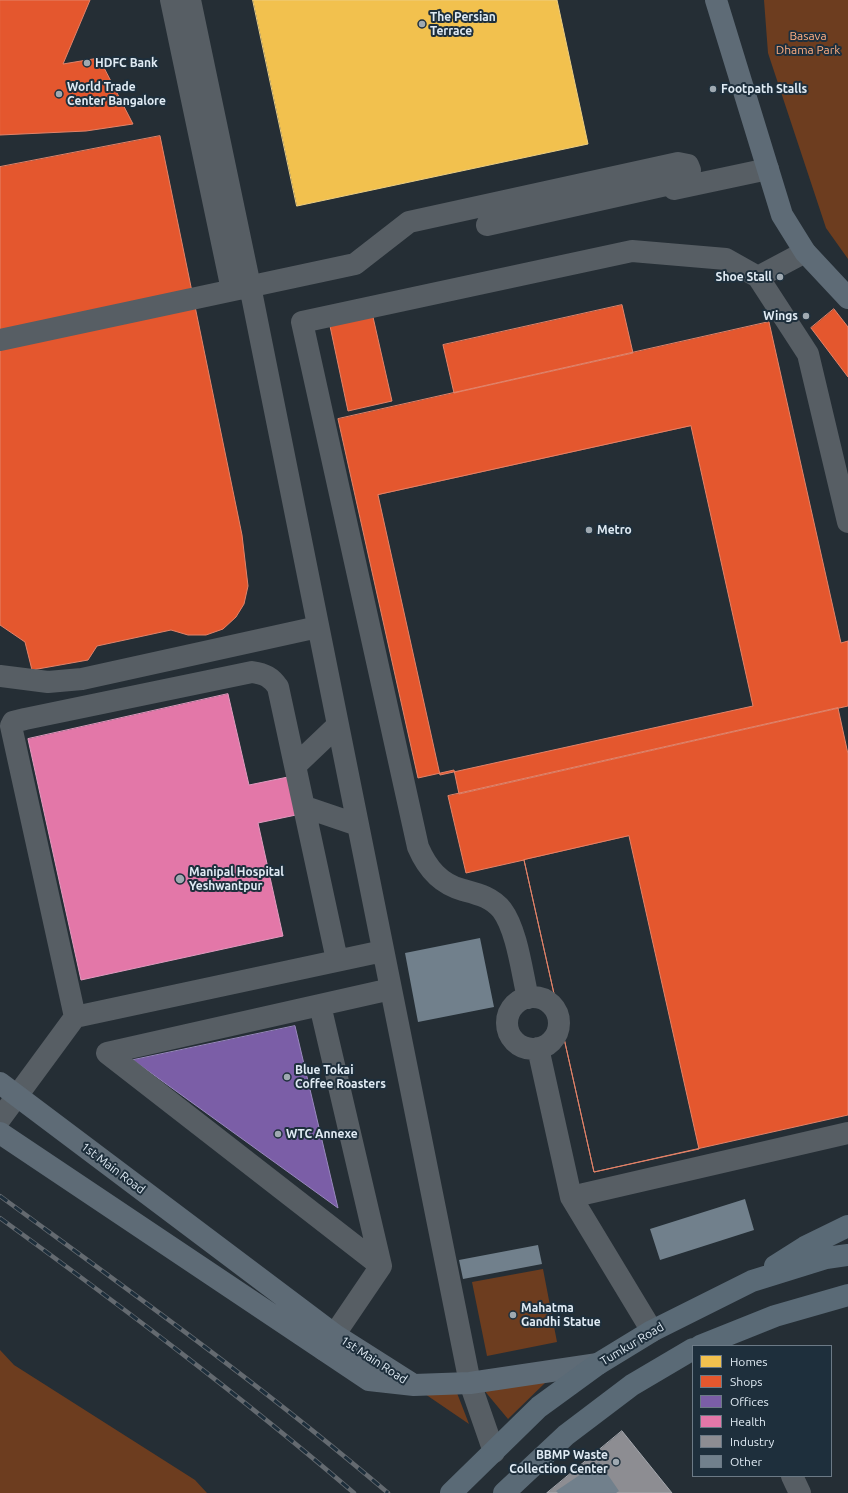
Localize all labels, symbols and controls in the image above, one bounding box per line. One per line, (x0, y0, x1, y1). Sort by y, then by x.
place label: The Persian Terrace (430, 10, 496, 38)
marker: The Persian Terrace (417, 19, 427, 29)
park label: Basava Dhama Park (776, 29, 840, 57)
place label: HDFC Bank (95, 56, 158, 70)
marker: HDFC Bank (82, 58, 92, 68)
place label: World Trade Center Bangalore (67, 80, 166, 108)
place label: Footpath Stalls (721, 82, 807, 96)
marker: Footpath Stalls (708, 84, 718, 94)
marker: World Trade Center Bangalore (54, 89, 64, 99)
place label: Shoe Stall (716, 270, 772, 284)
marker: Shoe Stall (775, 272, 785, 282)
place label: Wings (763, 309, 798, 323)
marker: Wings (801, 311, 811, 321)
place label: Metro (597, 523, 632, 537)
marker: Metro (584, 525, 594, 535)
place label: Manipal Hospital Yeshwantpur (189, 865, 284, 893)
marker: Manipal Hospital Yeshwantpur (174, 873, 186, 885)
place label: Blue Tokai Coffee Roasters (295, 1063, 386, 1091)
marker: Blue Tokai Coffee Roasters (282, 1072, 292, 1082)
place label: WTC Annexe (286, 1127, 358, 1141)
marker: WTC Annexe (273, 1129, 283, 1139)
street label: 1st Main Road (78, 1139, 148, 1197)
place label: Mahatma Gandhi Statue (521, 1301, 601, 1329)
marker: Mahatma Gandhi Statue (508, 1310, 518, 1320)
street label: Tumkur Road (598, 1319, 666, 1369)
street label: 1st Main Road (338, 1333, 410, 1387)
legend (692, 1345, 832, 1477)
text: Homes (730, 1355, 768, 1368)
text: Shops (730, 1375, 762, 1388)
text: Offices (730, 1395, 769, 1408)
text: Health (730, 1415, 766, 1428)
text: Industry (730, 1435, 774, 1448)
place label: BBMP Waste Collection Center (509, 1448, 608, 1476)
text: Other (730, 1455, 762, 1468)
marker: BBMP Waste Collection Center (611, 1457, 621, 1467)

